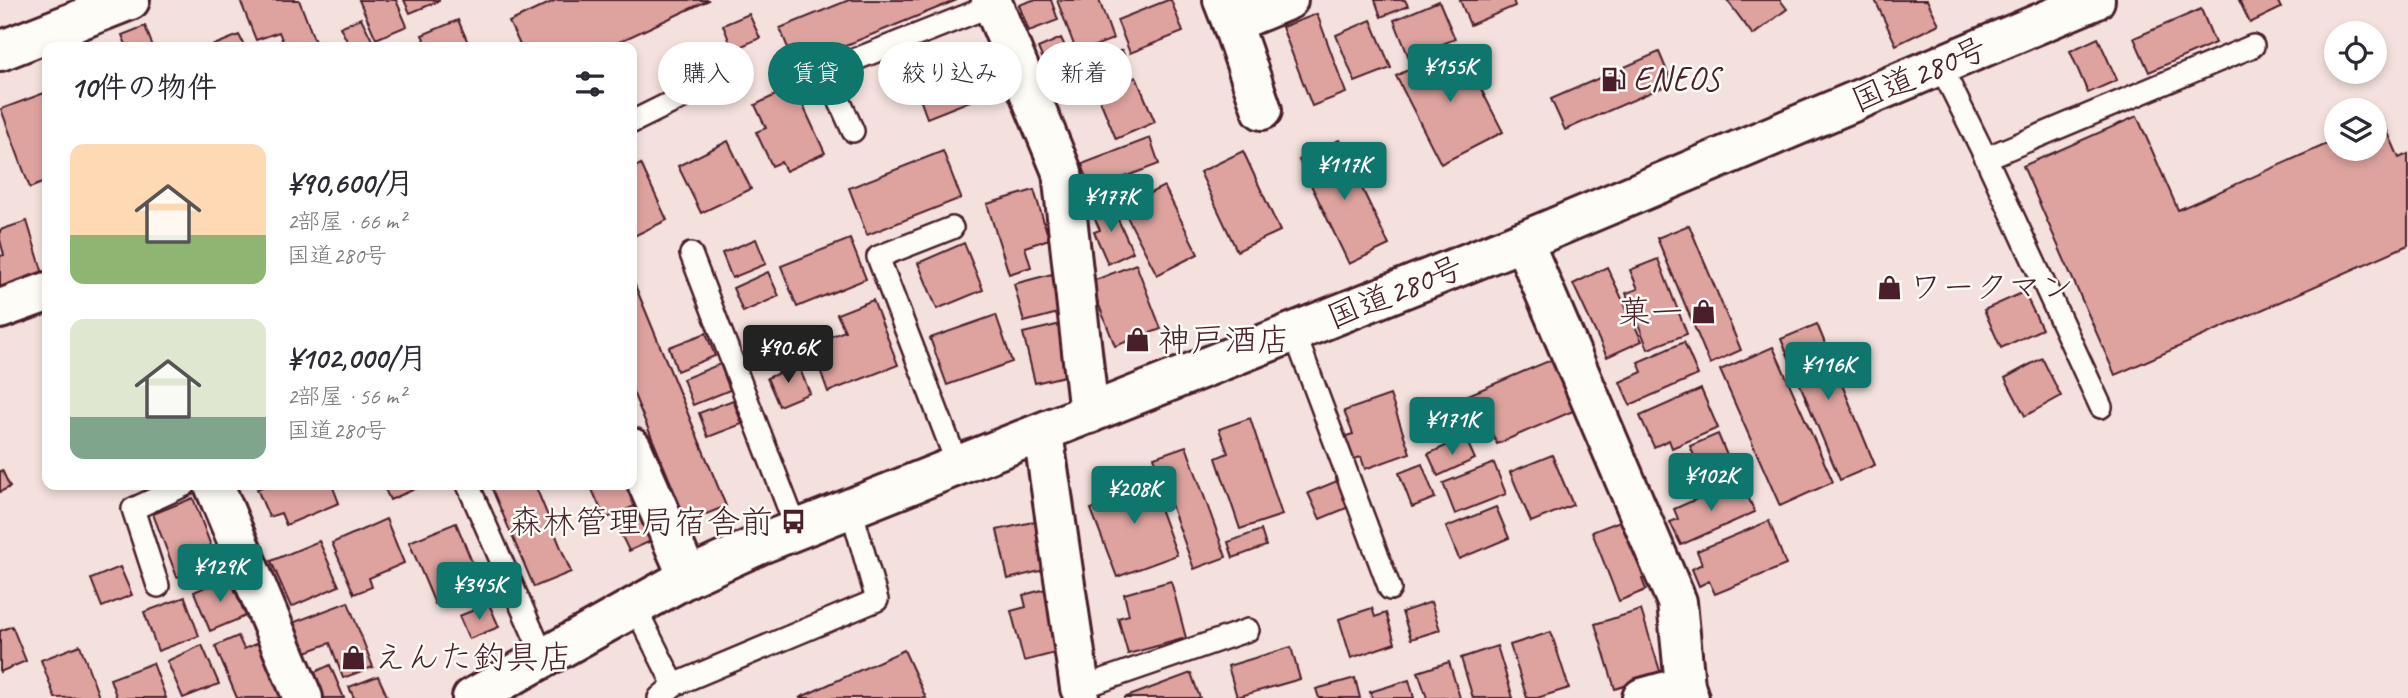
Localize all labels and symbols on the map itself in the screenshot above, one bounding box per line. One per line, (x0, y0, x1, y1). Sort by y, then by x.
street label: 国道280号 (1845, 27, 1993, 121)
pin: ¥155K (1401, 44, 1499, 104)
place label: ENEOS (1633, 58, 1724, 100)
fuel station icon: ENEOS (1599, 65, 1627, 93)
pin: ¥117K (1295, 142, 1393, 202)
pin: ¥177K (1062, 174, 1160, 234)
street label: 国道280号 (1321, 246, 1469, 338)
place label: ワークマン (1909, 266, 2074, 308)
shop icon: ワークマン (1875, 273, 1903, 301)
place label: 菓一 (1618, 291, 1684, 333)
shop icon: 菓一 (1690, 298, 1718, 326)
place label: 神戸酒店 (1158, 319, 1290, 361)
pin: ¥90.6K (731, 326, 845, 385)
shop icon: 神戸酒店 (1124, 326, 1152, 354)
pin: ¥116K (1779, 342, 1877, 402)
pin: ¥171K (1403, 398, 1501, 457)
pin: ¥102K (1662, 454, 1760, 513)
pin: ¥208K (1085, 466, 1183, 526)
place label: 森林管理局宿舎前 (509, 501, 773, 543)
bus stop icon: 森林管理局宿舎前 (779, 508, 807, 536)
pin: ¥129K (171, 544, 269, 604)
pin: ¥345K (430, 562, 528, 622)
place label: えんた釣具店 (374, 636, 572, 678)
shop icon: えんた釣具店 (340, 643, 368, 671)

